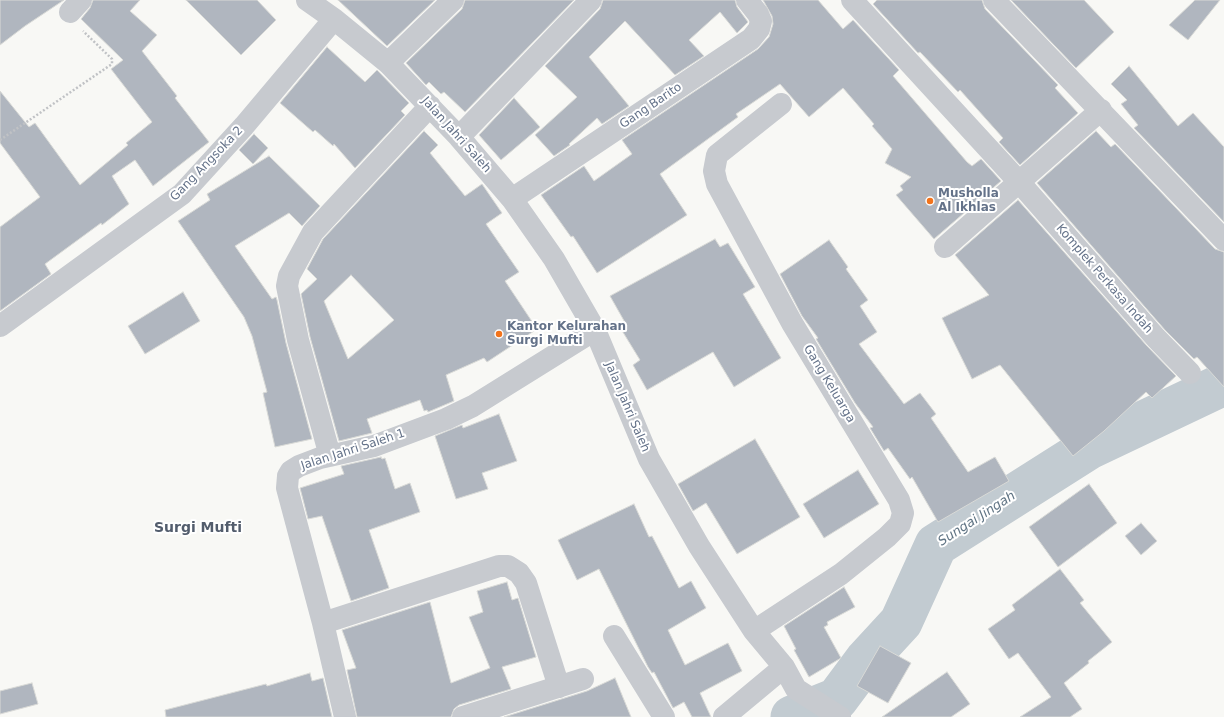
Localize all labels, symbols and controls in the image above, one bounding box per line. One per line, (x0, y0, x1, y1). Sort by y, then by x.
street label: Gang Barito (617, 80, 685, 132)
street label: Jalan Jahri Saleh (418, 94, 494, 176)
street label: Gang Angsoka 2 (168, 124, 246, 204)
place label: Musholla Al Ikhlas (938, 187, 999, 215)
marker: Musholla Al Ikhlas (925, 196, 935, 206)
street label: Komplek Perkasa Indah (1053, 222, 1155, 336)
place label: Kantor Kelurahan Surgi Mufti (507, 320, 626, 348)
marker: Kantor Kelurahan Surgi Mufti (494, 329, 504, 339)
street label: Gang Keluarga (800, 342, 858, 426)
street label: Jalan Jahri Saleh (601, 360, 653, 454)
street label: Jalan Jahri Saleh 1 (299, 426, 407, 474)
water label: Sungai Jingah (935, 488, 1019, 550)
district label: Surgi Mufti (154, 520, 242, 536)

